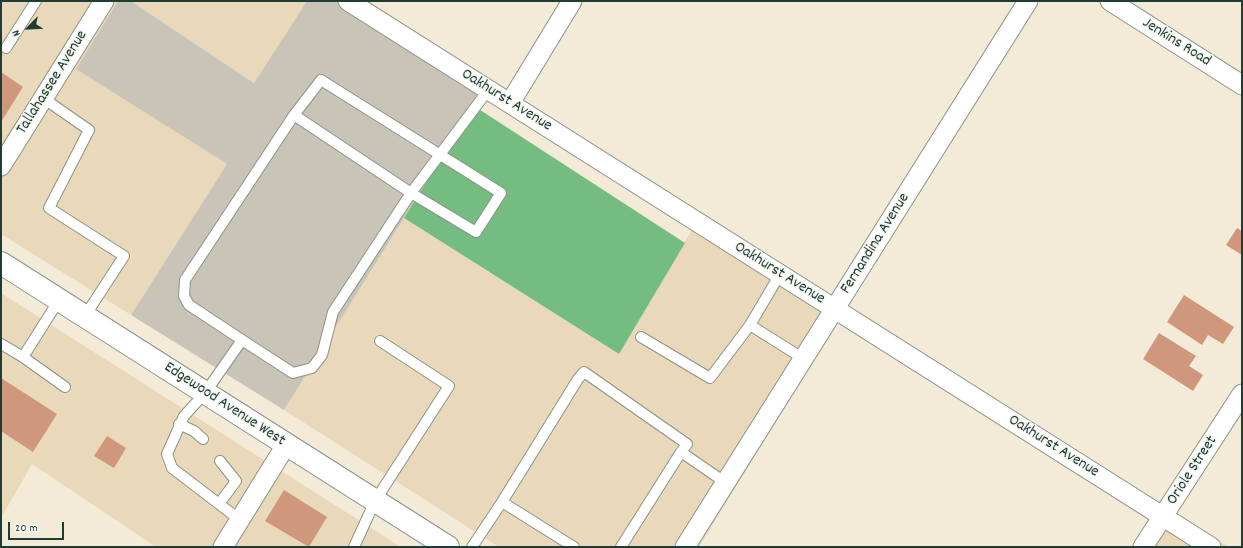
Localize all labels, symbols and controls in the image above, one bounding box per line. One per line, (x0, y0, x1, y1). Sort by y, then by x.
north arrow (8, 8, 48, 48)
street label: Jenkins Road (1138, 14, 1214, 72)
text: N (9, 27, 25, 39)
street label: Tallahassee Avenue (13, 28, 93, 138)
street label: Oakhurst Avenue (457, 65, 555, 137)
street label: Fernandina Avenue (837, 190, 915, 298)
street label: Oakhurst Avenue (730, 238, 828, 310)
street label: Edgewood Avenue West (160, 359, 288, 451)
street label: Oakhurst Avenue (1004, 411, 1102, 483)
street label: Oriole Street (1164, 433, 1222, 509)
scale bar (10, 514, 66, 540)
text: 20 m (15, 520, 38, 537)

